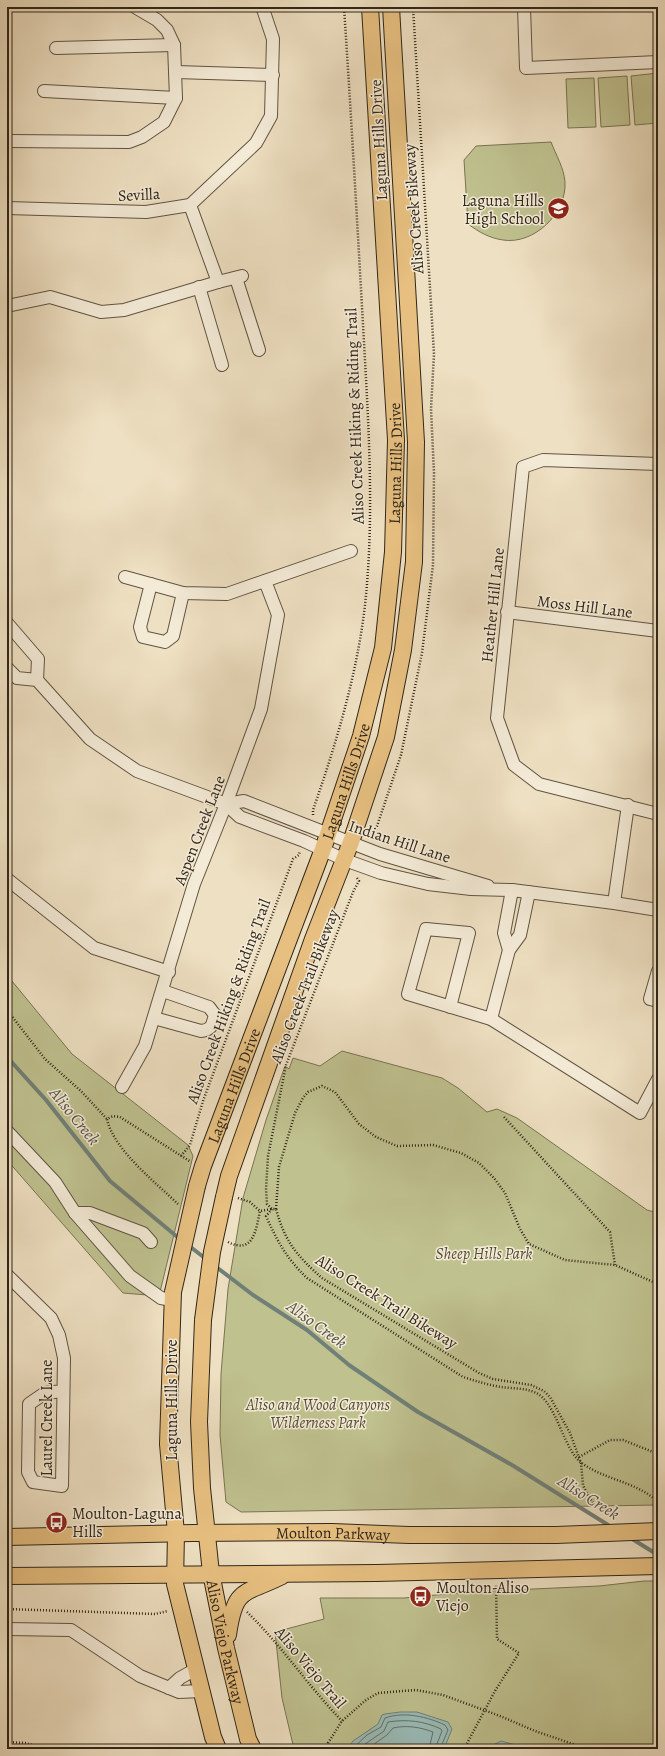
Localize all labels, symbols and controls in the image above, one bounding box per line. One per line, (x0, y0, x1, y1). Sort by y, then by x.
street label: Laguna Hills Drive (365, 79, 393, 201)
street label: Aliso Creek Bikeway (398, 142, 430, 276)
street label: Sevilla (117, 183, 161, 207)
place label: Laguna Hills High School (462, 190, 544, 230)
school or university icon: Laguna Hills High School (546, 196, 572, 222)
street label: Aliso Creek Hiking & Riding Trail (340, 307, 370, 526)
street label: Laguna Hills Drive (384, 402, 408, 524)
street label: Heather Hill Lane (476, 546, 510, 664)
street label: Moss Hill Lane (536, 590, 634, 624)
street label: Laguna Hills Drive (317, 721, 376, 843)
street label: Aspen Creek Lane (169, 772, 231, 889)
street label: Indian Hill Lane (346, 815, 453, 869)
street label: Aliso Creek Hiking & Riding Trail (181, 896, 276, 1108)
street label: Aliso Creek Trail Bikeway (265, 905, 345, 1068)
street label: Laguna Hills Drive (203, 1025, 266, 1147)
water label: Aliso Creek (43, 1082, 105, 1151)
park label: Sheep Hills Park (436, 1243, 532, 1265)
street label: Aliso Creek Trail Bikeway (313, 1250, 461, 1352)
water label: Aliso Creek (283, 1296, 351, 1352)
street label: Laguna Hills Drive (161, 1339, 183, 1461)
street label: Laurel Creek Lane (36, 1359, 58, 1477)
park label: Aliso and Wood Canyons Wilderness Park (245, 1394, 391, 1434)
water label: Aliso Creek (553, 1469, 624, 1526)
place label: Moulton-Laguna Hills (72, 1503, 182, 1543)
bus stop icon: Moulton-Laguna Hills (44, 1509, 70, 1535)
street label: Moulton Parkway (276, 1522, 391, 1546)
street label: Aliso Viejo Parkway (200, 1577, 249, 1707)
place label: Moulton-Aliso Viejo (435, 1577, 529, 1617)
bus stop icon: Moulton-Aliso Viejo (408, 1583, 434, 1609)
street label: Aliso Viejo Trail (269, 1621, 351, 1713)

